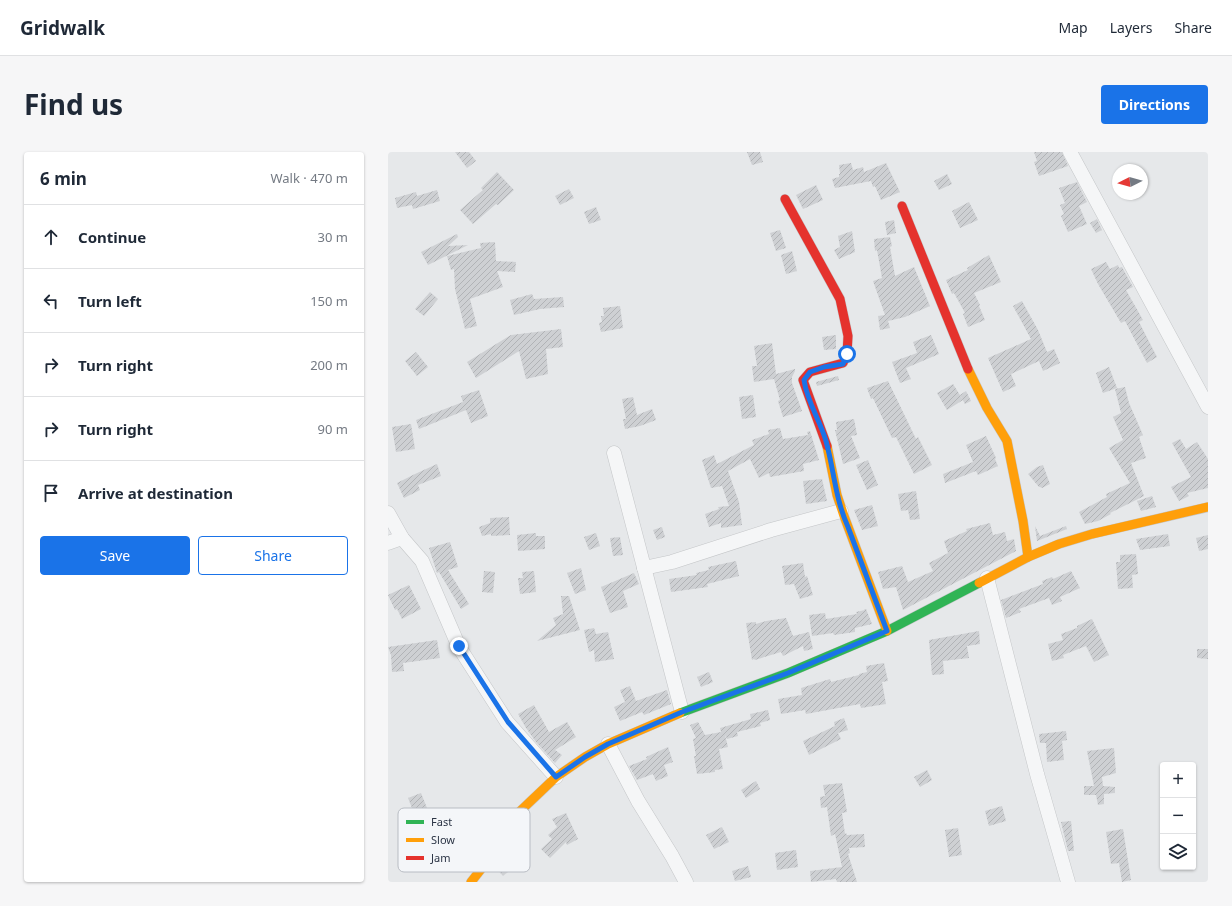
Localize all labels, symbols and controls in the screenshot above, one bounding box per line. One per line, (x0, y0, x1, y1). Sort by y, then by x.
text: Gridwalk (20, 15, 105, 41)
text: Map (1059, 18, 1088, 37)
text: Layers (1110, 18, 1152, 37)
text: Share (1174, 18, 1212, 37)
text: Find us (24, 85, 123, 123)
button: Directions (1101, 85, 1208, 124)
north arrow (1112, 164, 1148, 200)
text: 6 min (40, 167, 87, 190)
text: Walk · 470 m (270, 169, 348, 187)
icon: ahead (40, 226, 62, 248)
text: Continue (78, 227, 146, 247)
text: 30 m (318, 228, 348, 246)
icon: left (40, 290, 62, 312)
text: Turn left (78, 291, 142, 311)
text: 150 m (310, 292, 348, 310)
route start (838, 345, 856, 363)
icon: right (40, 354, 62, 376)
text: Turn right (78, 355, 153, 375)
text: 200 m (310, 356, 348, 374)
icon: right (40, 418, 62, 440)
text: Turn right (78, 419, 153, 439)
text: 90 m (318, 420, 348, 438)
icon: arrive (40, 482, 62, 504)
text: Arrive at destination (78, 483, 233, 503)
button: Save (40, 536, 190, 575)
button: Share (198, 536, 348, 575)
route end (450, 637, 468, 655)
map controls (1160, 762, 1196, 870)
button: + (1160, 762, 1196, 798)
button: − (1160, 798, 1196, 834)
legend (398, 808, 530, 872)
text: Fast (431, 814, 452, 829)
text: Slow (431, 832, 455, 847)
button: layers (1160, 834, 1196, 870)
text: Jam (430, 850, 450, 865)

